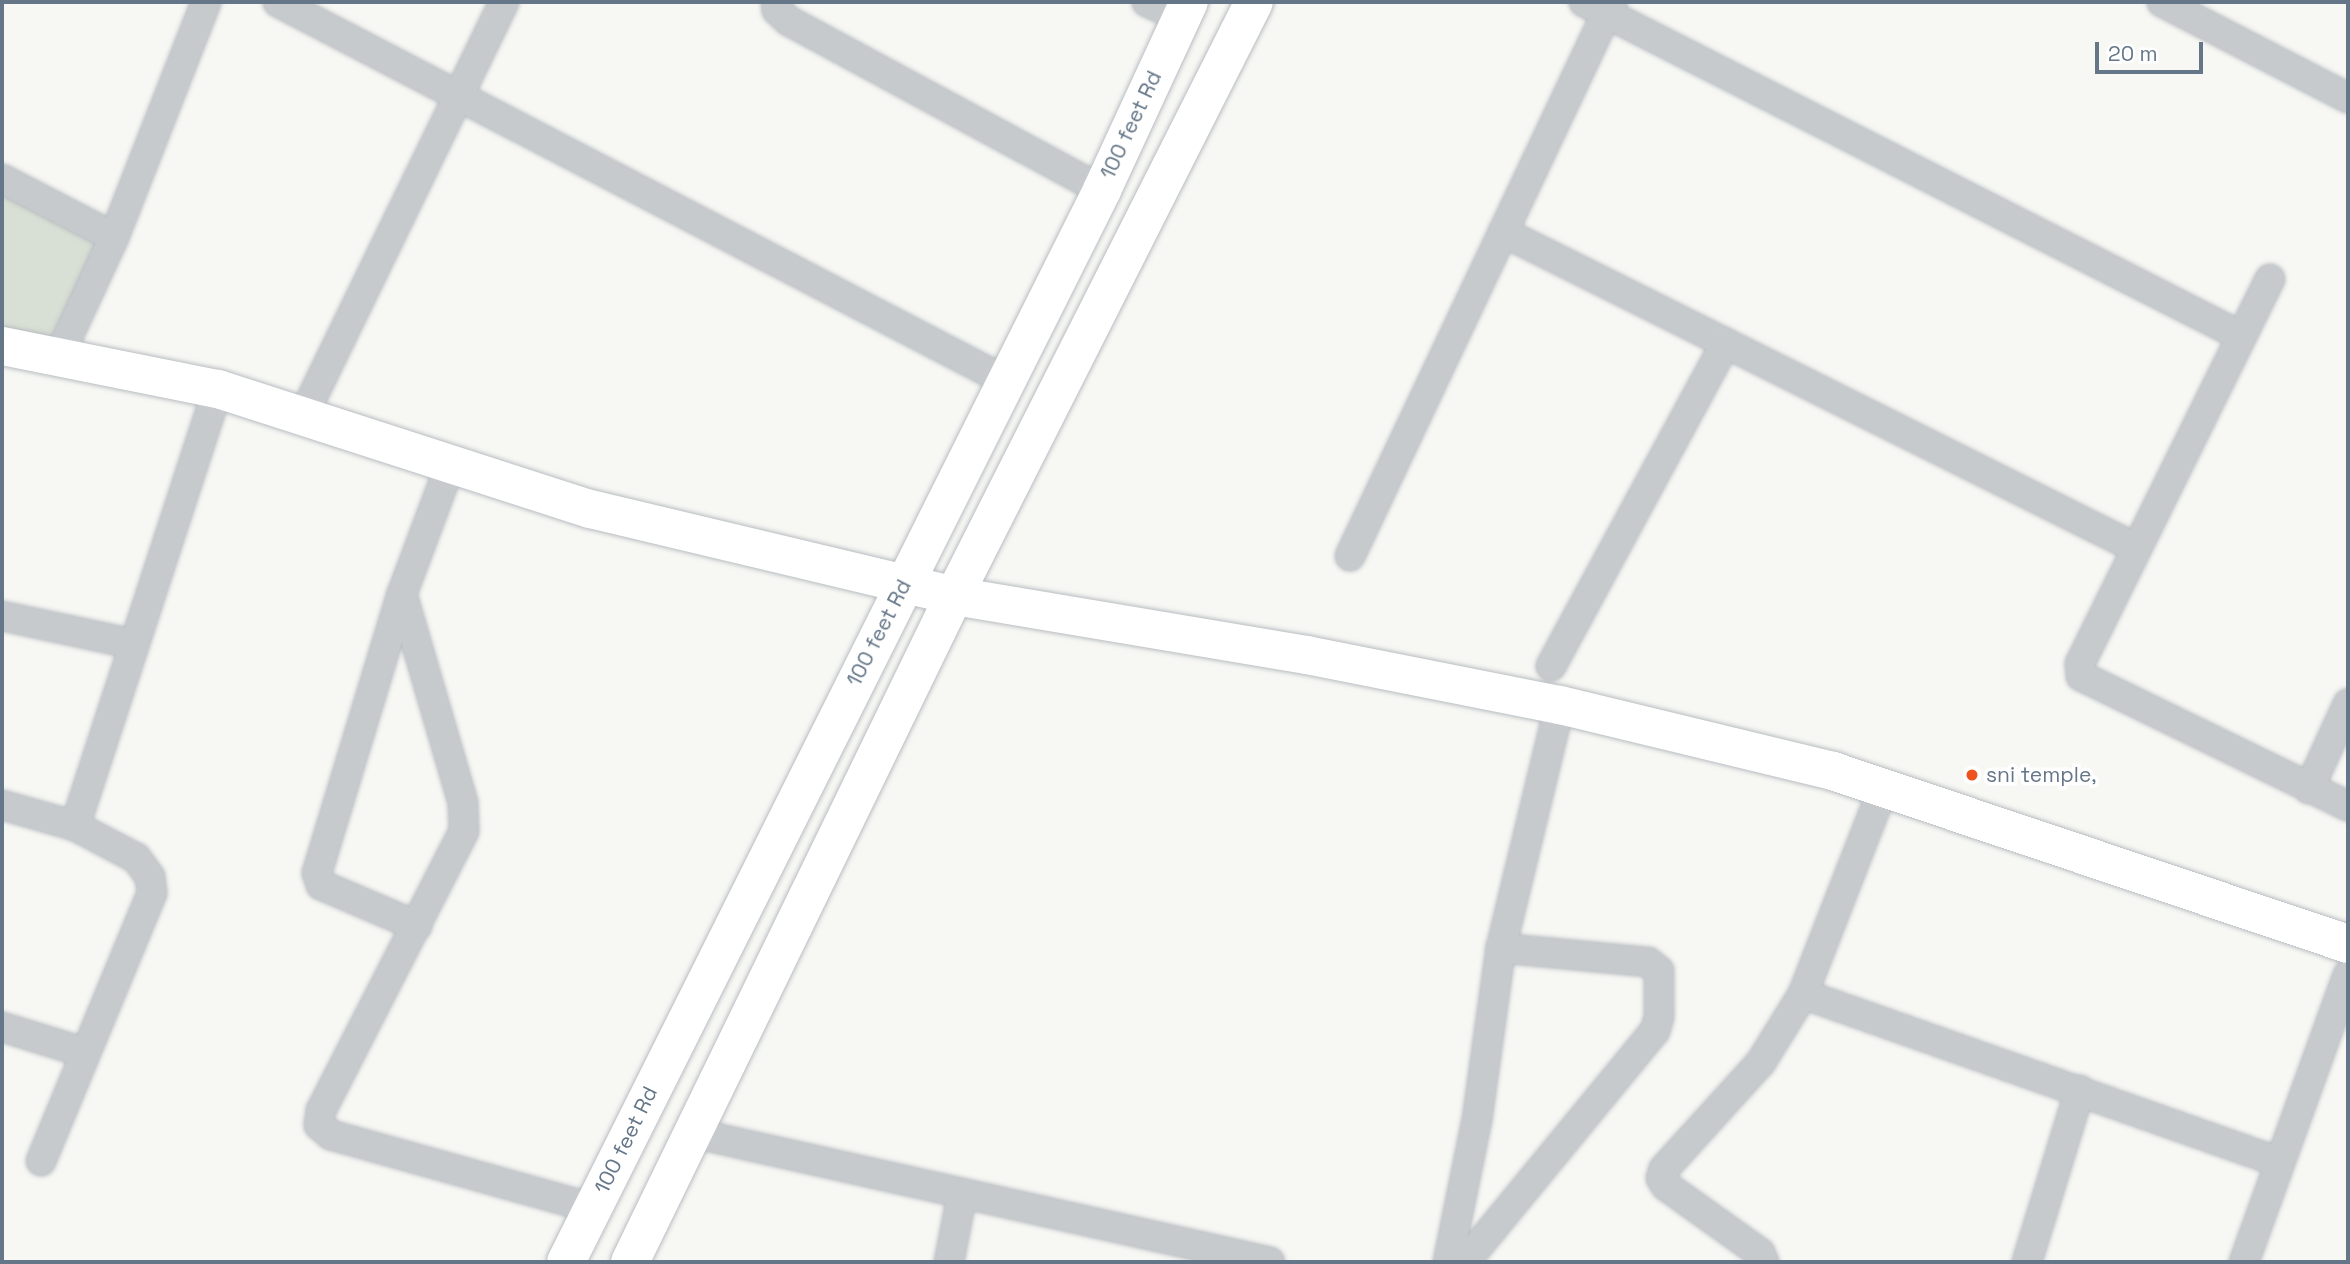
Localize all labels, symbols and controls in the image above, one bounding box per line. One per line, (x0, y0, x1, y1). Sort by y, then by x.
scale bar (2098, 28, 2206, 72)
text: 20 m (2108, 40, 2158, 67)
street label: 100 feet Rd (1095, 67, 1167, 183)
street label: 100 feet Rd (841, 576, 917, 690)
place label: sni temple, (1986, 762, 2096, 788)
marker: sni temple, (1964, 767, 1980, 783)
street label: 100 feet Rd (589, 1082, 663, 1198)

